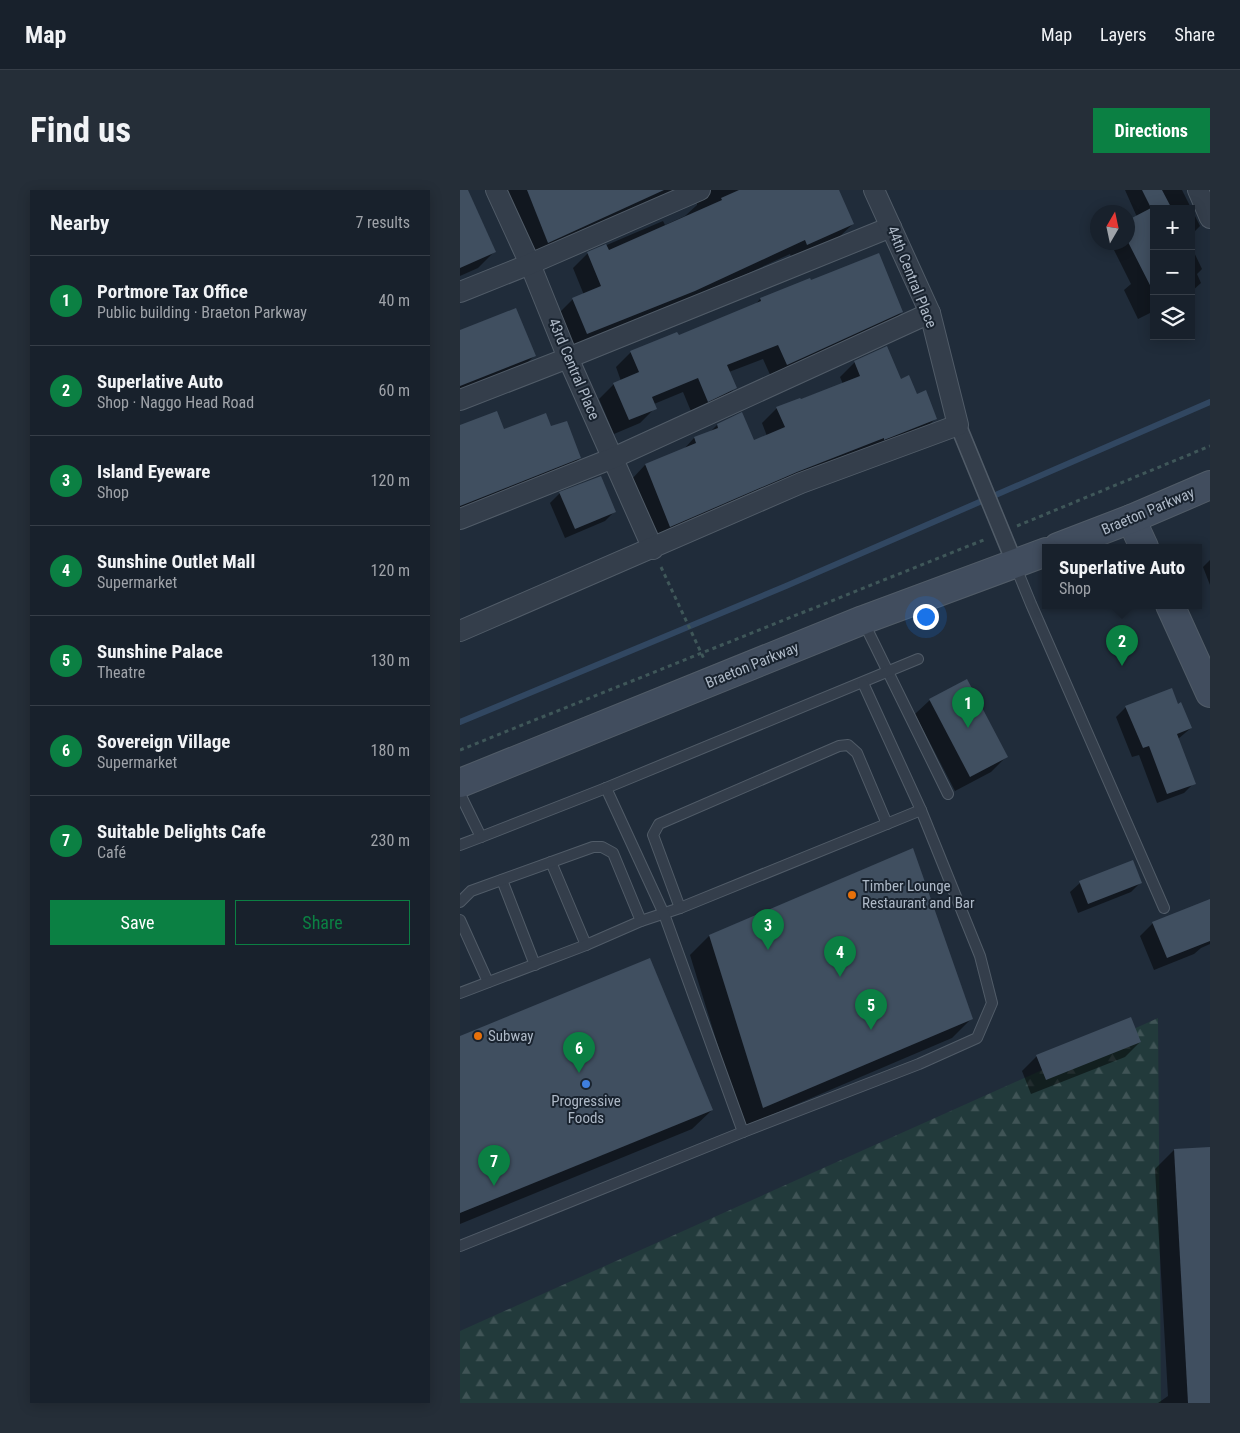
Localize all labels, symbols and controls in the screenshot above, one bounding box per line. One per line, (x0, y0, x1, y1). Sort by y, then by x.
text: Map (25, 21, 66, 49)
text: Map (1041, 24, 1072, 45)
text: Layers (1100, 24, 1147, 45)
text: Share (1175, 24, 1215, 45)
button: Directions (1093, 108, 1210, 153)
text: Find us (30, 110, 131, 151)
north arrow (1090, 205, 1135, 250)
map controls (1150, 205, 1195, 340)
button: + (1150, 205, 1195, 250)
text: Nearby (50, 211, 109, 235)
text: 7 results (355, 213, 410, 232)
street label: 44th Central Place (883, 223, 941, 331)
button: − (1150, 250, 1195, 295)
text: Portmore Tax Office (97, 280, 248, 303)
text: 1 (62, 291, 70, 310)
text: 40 m (378, 291, 410, 310)
button: layers (1150, 295, 1195, 340)
text: Public building · Braeton Parkway (97, 303, 307, 322)
street label: 43rd Central Place (544, 315, 604, 423)
text: Superlative Auto (97, 370, 223, 393)
text: 2 (62, 381, 70, 400)
text: 60 m (378, 381, 410, 400)
text: Shop · Naggo Head Road (97, 393, 254, 412)
text: Island Eyeware (97, 460, 210, 483)
text: 3 (62, 471, 70, 490)
text: 120 m (371, 471, 410, 490)
text: Shop (97, 483, 129, 502)
street label: Braeton Parkway (1099, 483, 1197, 539)
popup (1042, 544, 1202, 609)
text: Sunshine Outlet Mall (97, 550, 255, 573)
text: Superlative Auto (1059, 556, 1185, 579)
text: 4 (62, 561, 70, 580)
text: 120 m (371, 561, 410, 580)
text: Supermarket (97, 573, 177, 592)
text: Shop (1059, 579, 1091, 598)
your location (913, 604, 939, 630)
pin: 2 (1106, 625, 1138, 666)
street label: Braeton Parkway (703, 638, 801, 692)
text: Sunshine Palace (97, 640, 223, 663)
text: 5 (62, 651, 70, 670)
text: 130 m (371, 651, 410, 670)
text: Theatre (97, 663, 145, 682)
pin: 1 (952, 687, 984, 728)
text: Sovereign Village (97, 730, 230, 753)
text: 6 (62, 741, 70, 760)
text: 180 m (371, 741, 410, 760)
text: Supermarket (97, 753, 177, 772)
text: Suitable Delights Cafe (97, 820, 266, 843)
text: 7 (62, 831, 70, 850)
text: 230 m (371, 831, 410, 850)
text: Café (97, 843, 126, 862)
place label: Timber Lounge Restaurant and Bar (862, 877, 975, 912)
marker: Timber Lounge Restaurant and Bar (846, 889, 858, 901)
button: Save (50, 900, 225, 945)
button: Share (235, 900, 410, 945)
pin: 3 (752, 909, 784, 950)
pin: 4 (824, 936, 856, 977)
pin: 5 (855, 989, 887, 1030)
place label: Subway (488, 1027, 534, 1045)
marker: Subway (472, 1030, 484, 1042)
pin: 6 (563, 1032, 595, 1073)
marker: Progressive Foods (580, 1078, 592, 1090)
place label: Progressive Foods (551, 1092, 621, 1127)
pin: 7 (478, 1145, 510, 1186)

